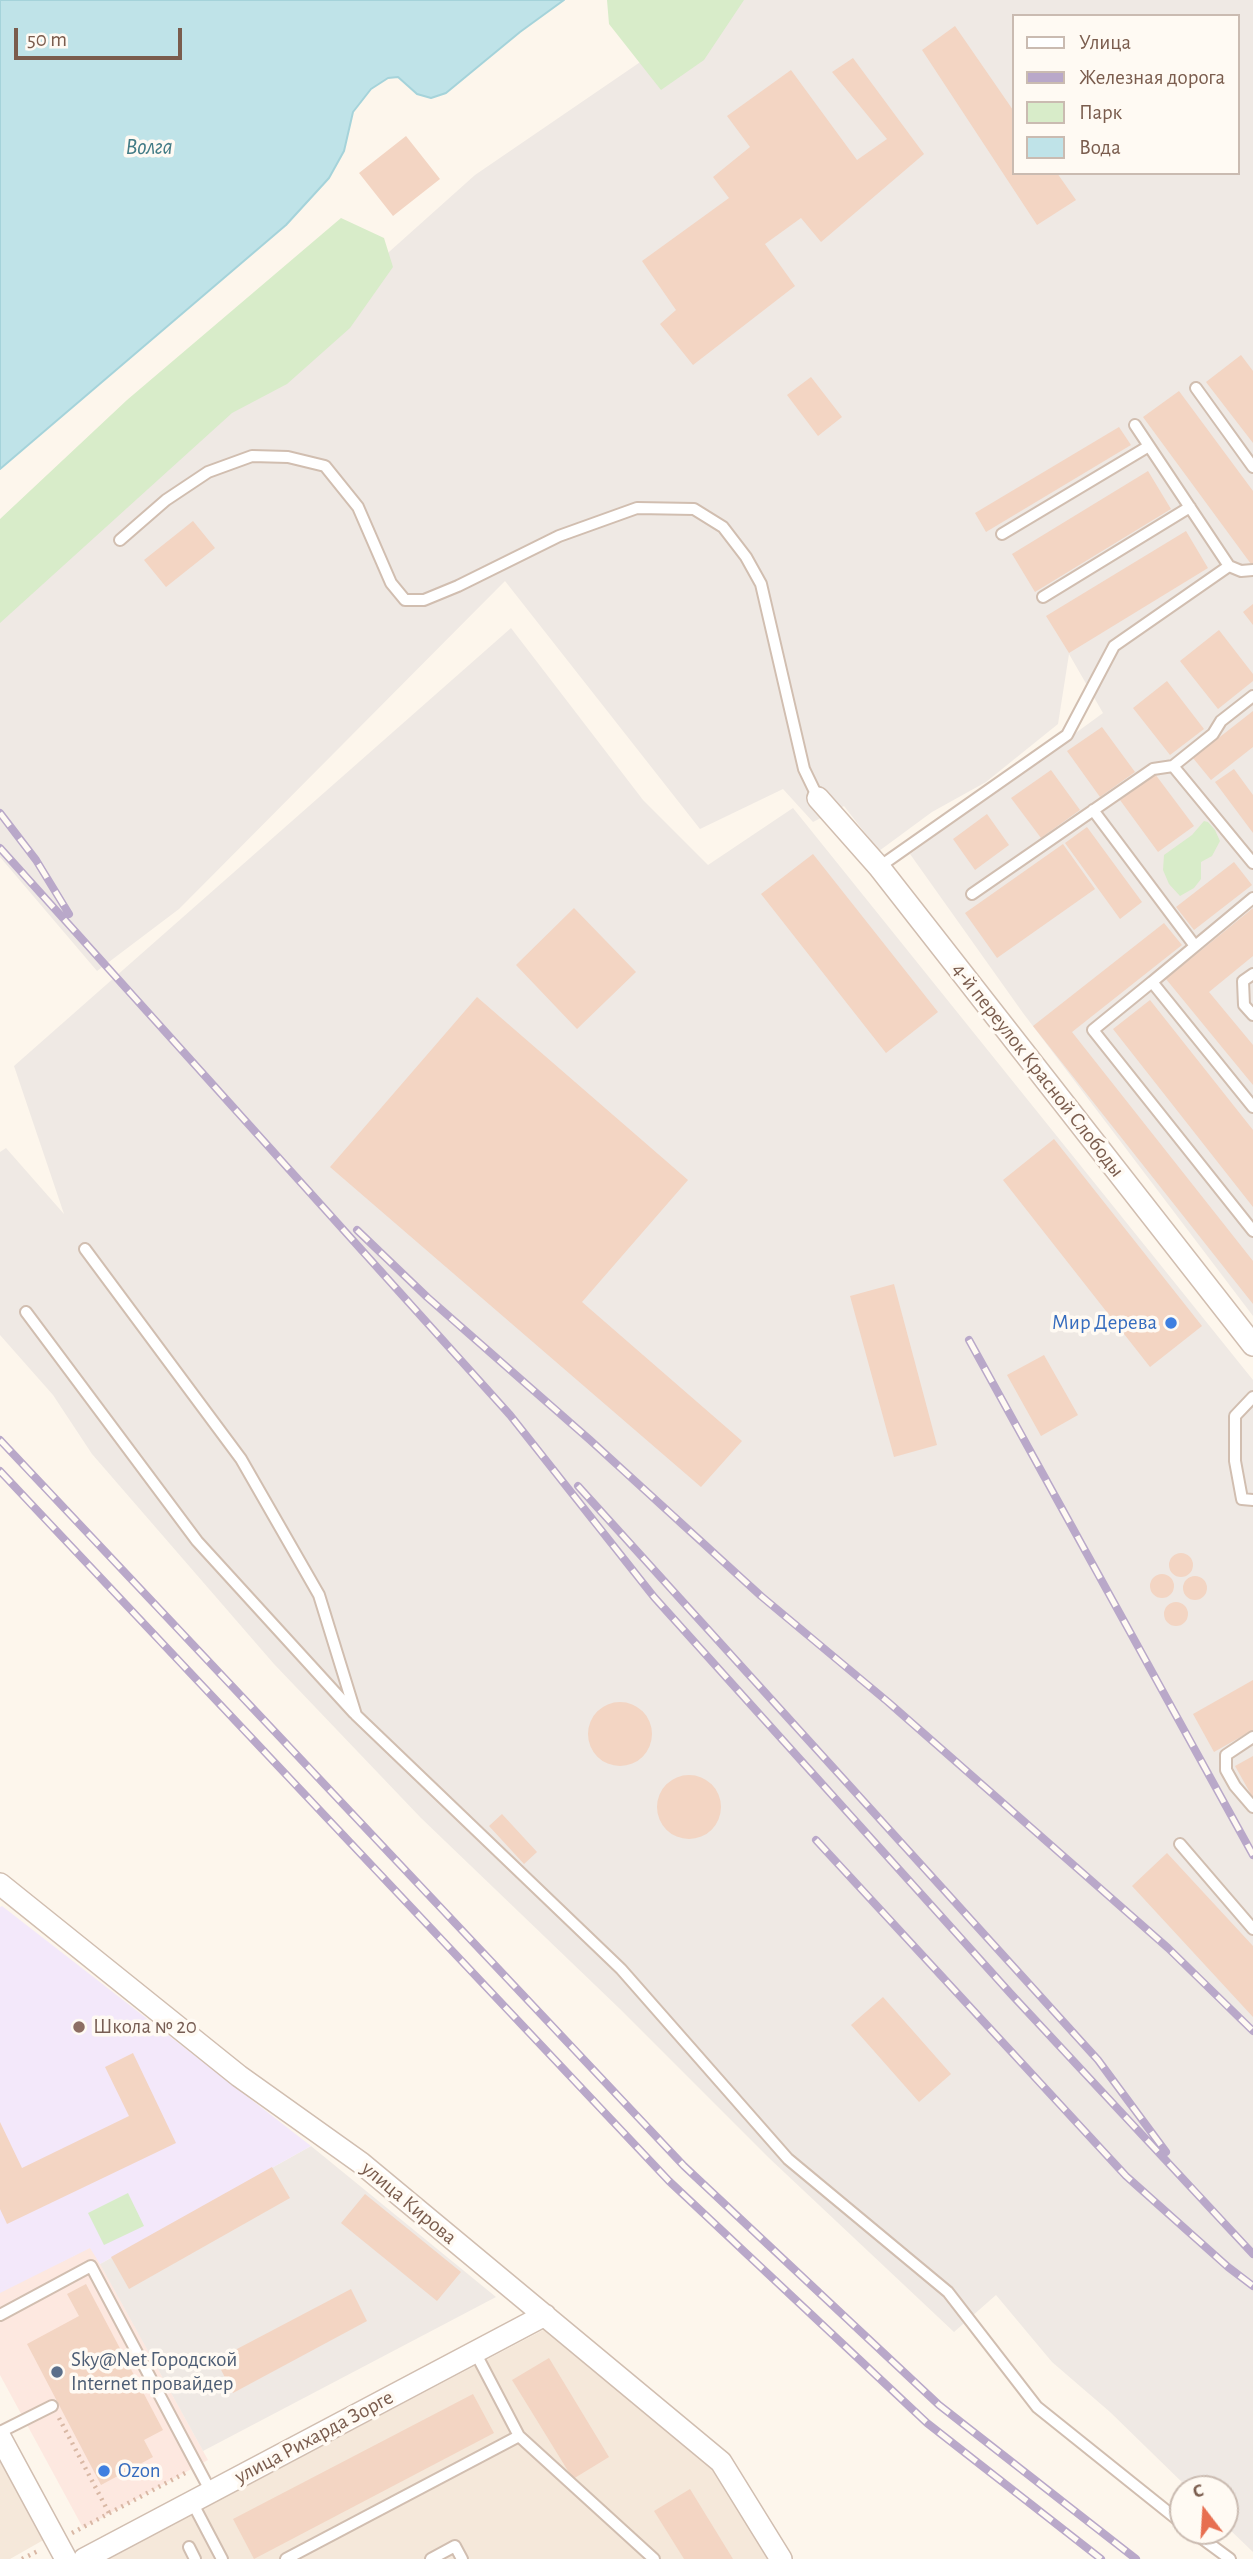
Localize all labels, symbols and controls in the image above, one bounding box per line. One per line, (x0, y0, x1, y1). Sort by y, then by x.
scale bar (18, 14, 186, 58)
legend (1012, 14, 1239, 175)
text: 50 m (27, 29, 67, 50)
text: Улица (1079, 32, 1131, 53)
text: Железная дорога (1079, 67, 1225, 88)
text: Парк (1079, 102, 1122, 123)
water label: Волга (125, 133, 173, 161)
text: Вода (1079, 137, 1121, 158)
street label: 4-й переулок Красной Слободы (946, 958, 1130, 1182)
place label: Мир Дерева (1052, 1310, 1157, 1336)
marker: Мир Дерева (1163, 1315, 1179, 1331)
place label: Школа № 20 (93, 2014, 197, 2040)
marker: Школа № 20 (71, 2019, 87, 2035)
street label: улица Кирова (356, 2156, 462, 2250)
place label: Sky@Net Городской Internet провайдер (71, 2347, 237, 2397)
marker: Sky@Net Городской Internet провайдер (49, 2364, 65, 2380)
street label: улица Рихарда Зорге (230, 2385, 398, 2489)
place label: Ozon (118, 2458, 161, 2484)
marker: Ozon (96, 2463, 112, 2479)
north arrow (1169, 2475, 1239, 2545)
text: С (1190, 2481, 1206, 2502)

